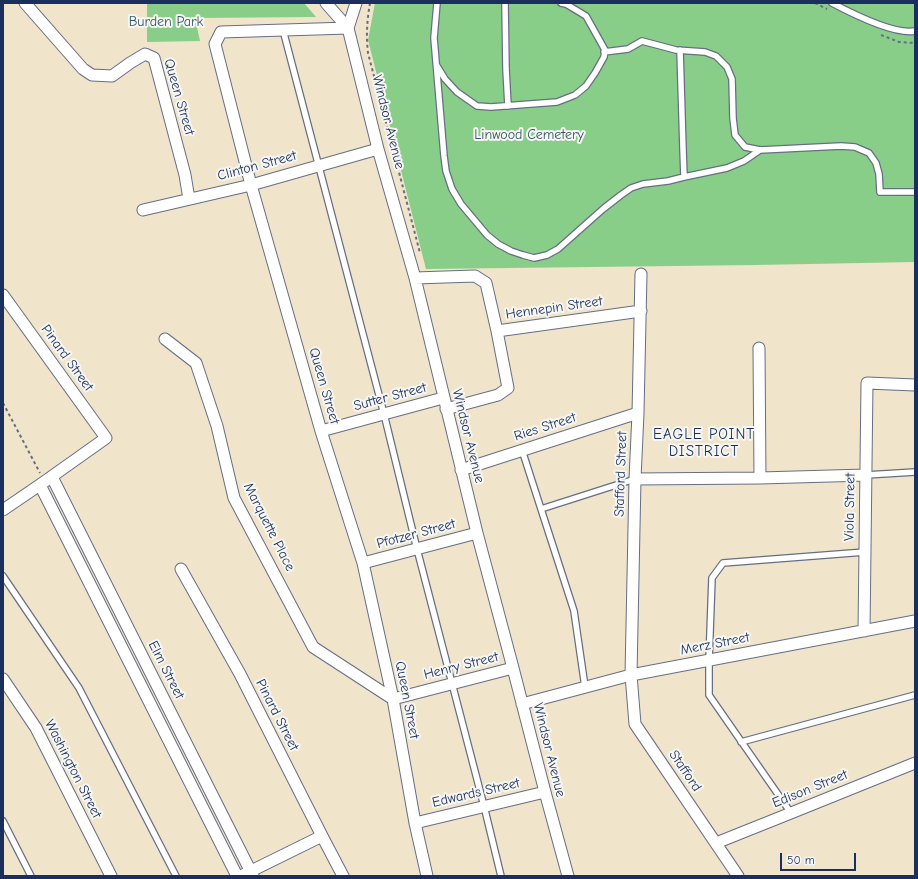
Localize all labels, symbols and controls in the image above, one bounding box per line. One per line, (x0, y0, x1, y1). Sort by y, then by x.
park label: Burden Park (129, 14, 203, 30)
street label: Queen Street (160, 57, 198, 137)
street label: Windsor Avenue (368, 73, 408, 171)
park label: Linwood Cemetery (474, 127, 584, 143)
street label: Clinton Street (216, 147, 298, 185)
street label: Hennepin Street (504, 293, 604, 323)
street label: Pinard Street (37, 321, 97, 395)
street label: Queen Street (305, 346, 343, 426)
street label: Sutter Street (352, 379, 428, 415)
street label: Windsor Avenue (448, 387, 488, 485)
street label: Ries Street (512, 409, 578, 445)
district label: EAGLE POINT DISTRICT (653, 426, 755, 461)
street label: Stafford Street (611, 431, 631, 517)
street label: Viola Street (841, 473, 859, 541)
street label: Marquette Place (240, 480, 298, 574)
street label: Pfotzer Street (375, 515, 457, 553)
street label: Merz Street (679, 629, 751, 659)
street label: Elm Street (144, 638, 188, 702)
street label: Henry Street (422, 649, 500, 683)
street label: Queen Street (391, 660, 423, 740)
street label: Pinard Street (252, 676, 302, 754)
street label: Windsor Avenue (529, 701, 569, 799)
street label: Washington Street (41, 717, 105, 821)
street label: Stafford (665, 747, 705, 795)
street label: Edison Street (770, 766, 850, 812)
street label: Edwards Street (431, 775, 521, 811)
scale bar (782, 845, 858, 871)
text: 50 m (787, 853, 815, 867)

